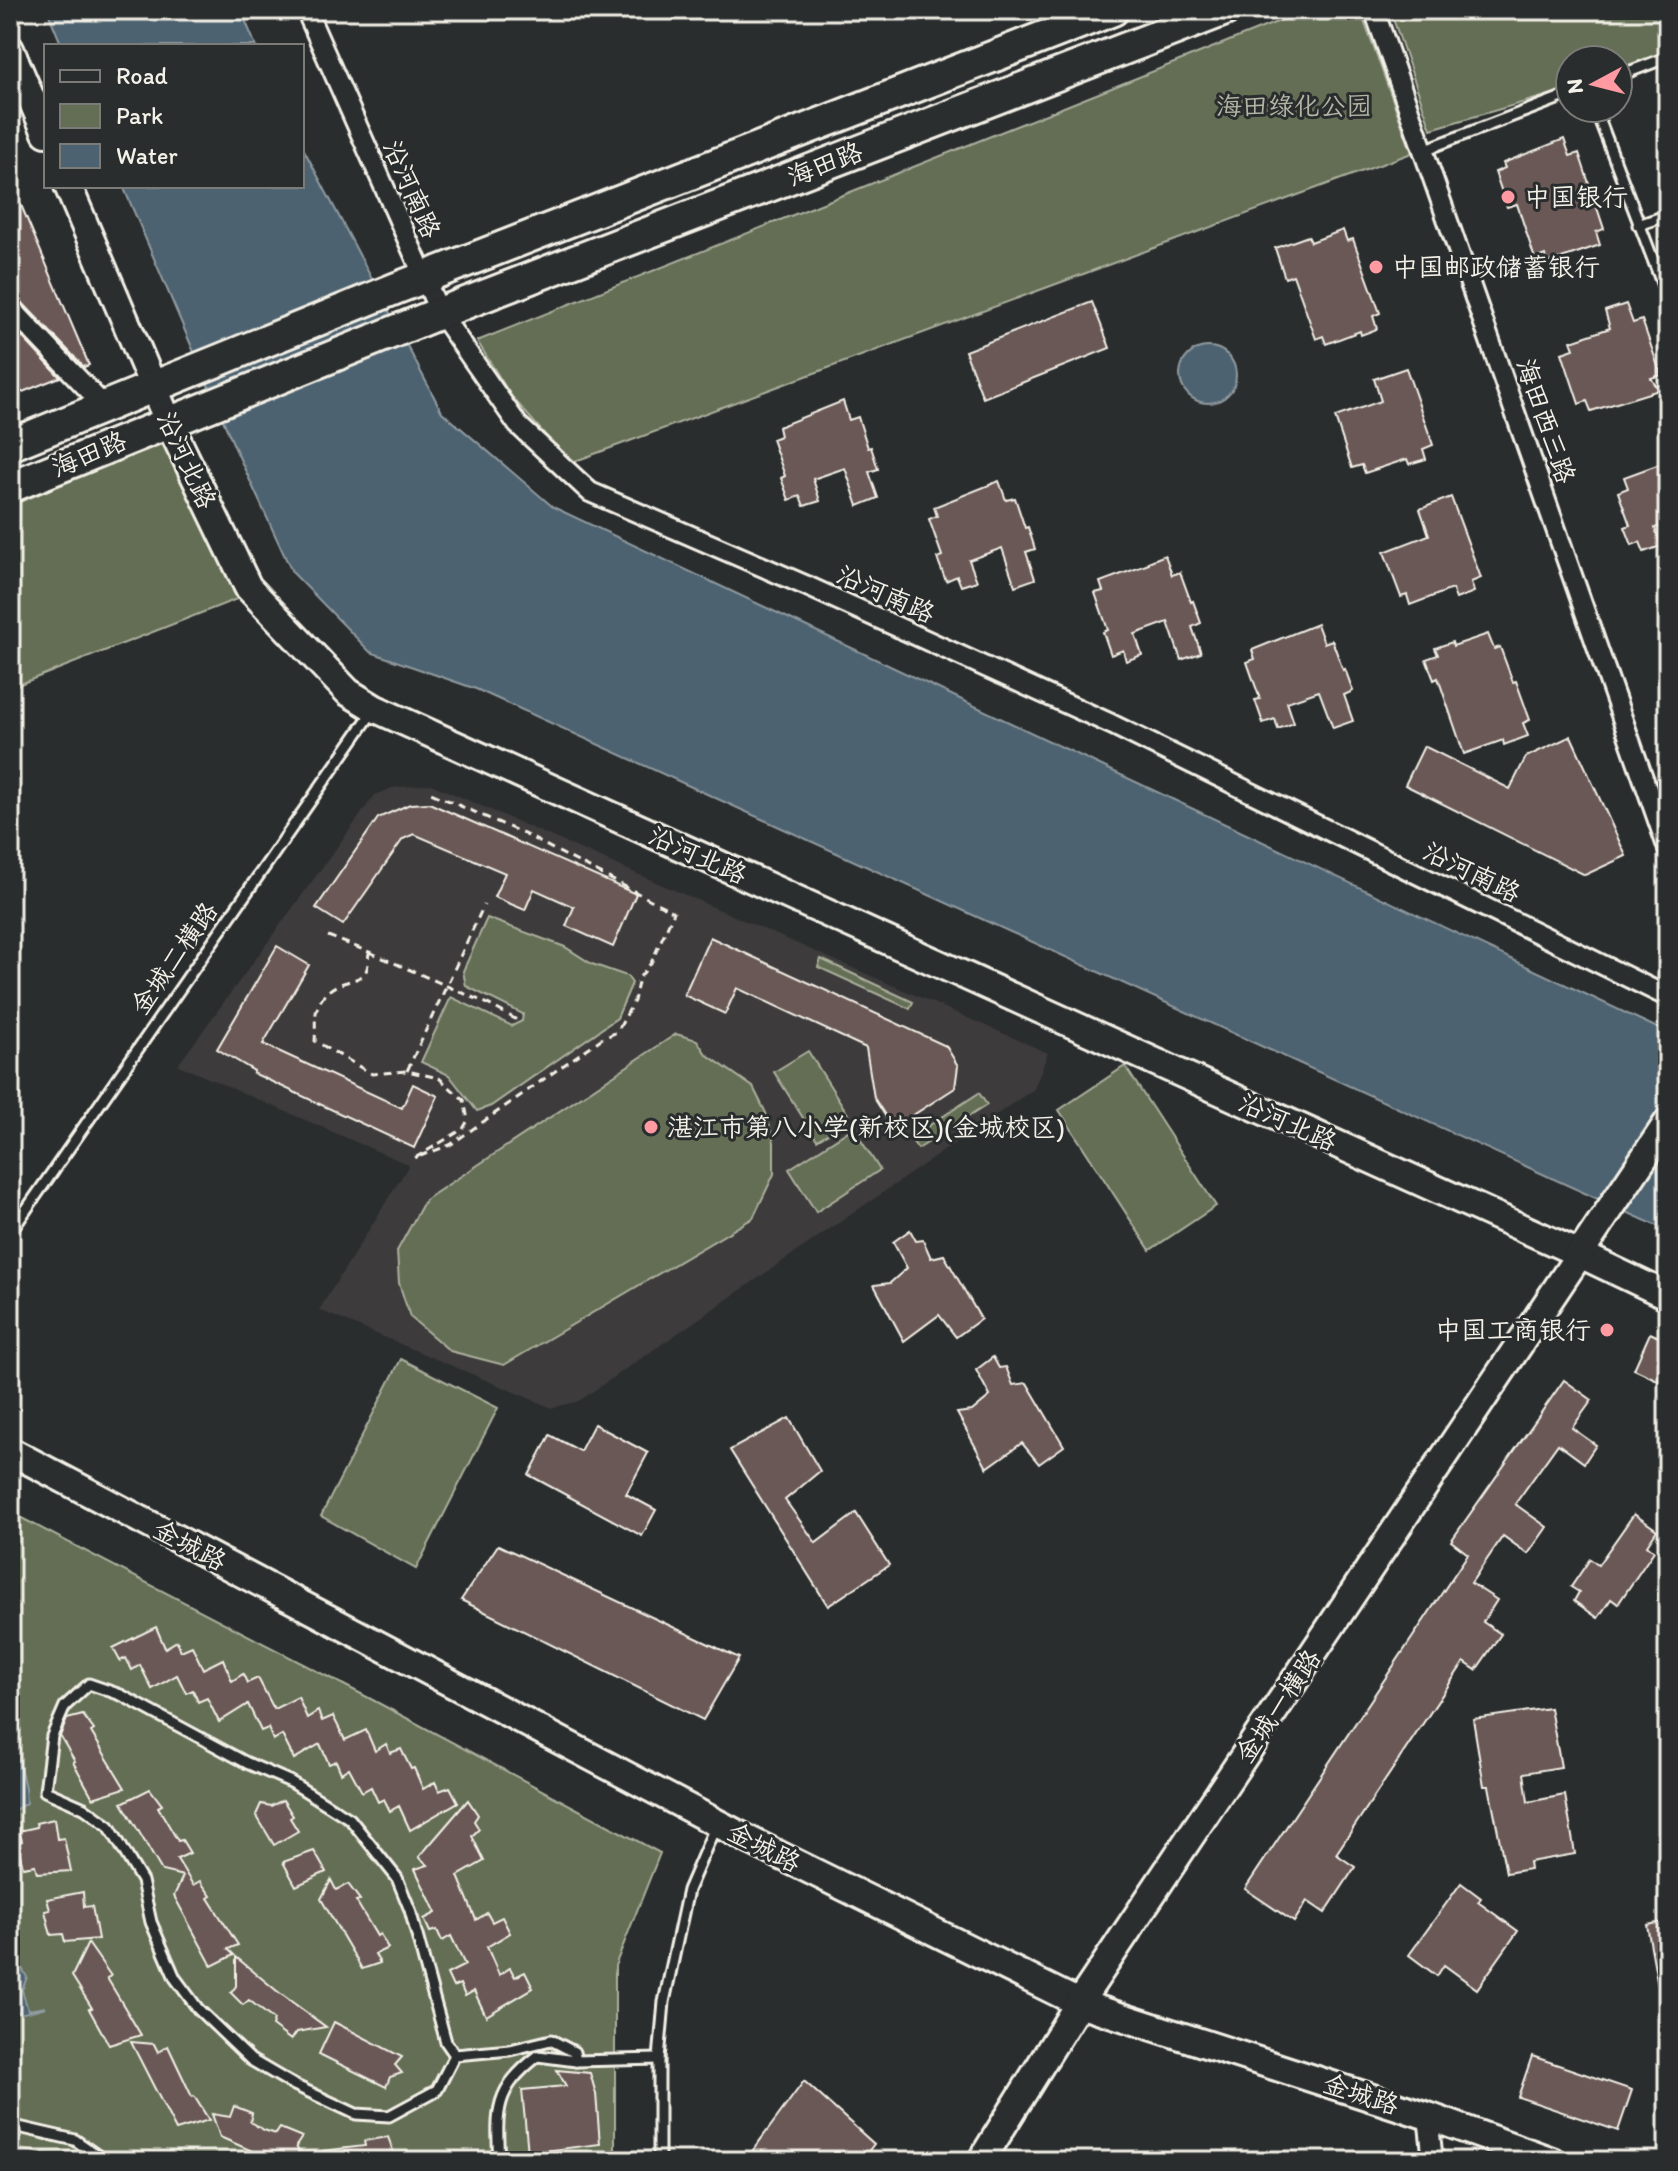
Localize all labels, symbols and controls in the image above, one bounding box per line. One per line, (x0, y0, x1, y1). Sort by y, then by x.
legend (44, 44, 304, 188)
north arrow (1554, 44, 1634, 124)
text: Road (116, 61, 168, 90)
text: N (1560, 77, 1589, 95)
park label: 海田绿化公园 (1216, 90, 1372, 122)
text: Park (116, 101, 163, 130)
street label: 沿河南路 (376, 135, 448, 243)
street label: 海田路 (783, 135, 867, 193)
text: Water (116, 141, 178, 170)
place label: 中国银行 (1524, 181, 1628, 213)
marker: 中国银行 (1499, 188, 1517, 206)
place label: 中国邮政储蓄银行 (1392, 251, 1600, 283)
marker: 中国邮政储蓄银行 (1367, 258, 1385, 276)
street label: 海田西三路 (1510, 354, 1582, 488)
street label: 沿河北路 (151, 406, 223, 514)
street label: 海田路 (47, 424, 131, 484)
street label: 沿河南路 (832, 558, 940, 630)
street label: 沿河北路 (644, 819, 752, 891)
street label: 沿河南路 (1418, 835, 1526, 909)
street label: 金城二横路 (124, 896, 224, 1020)
street label: 沿河北路 (1234, 1086, 1342, 1158)
place label: 湛江市第八小学(新校区)(金城校区) (667, 1111, 1065, 1143)
marker: 湛江市第八小学(新校区)(金城校区) (642, 1118, 660, 1136)
place label: 中国工商银行 (1435, 1314, 1591, 1346)
marker: 中国工商银行 (1598, 1321, 1616, 1339)
street label: 金城路 (148, 1513, 232, 1577)
street label: 金城一横路 (1228, 1643, 1328, 1769)
street label: 金城路 (722, 1815, 806, 1879)
street label: 金城路 (1319, 2067, 1403, 2121)

